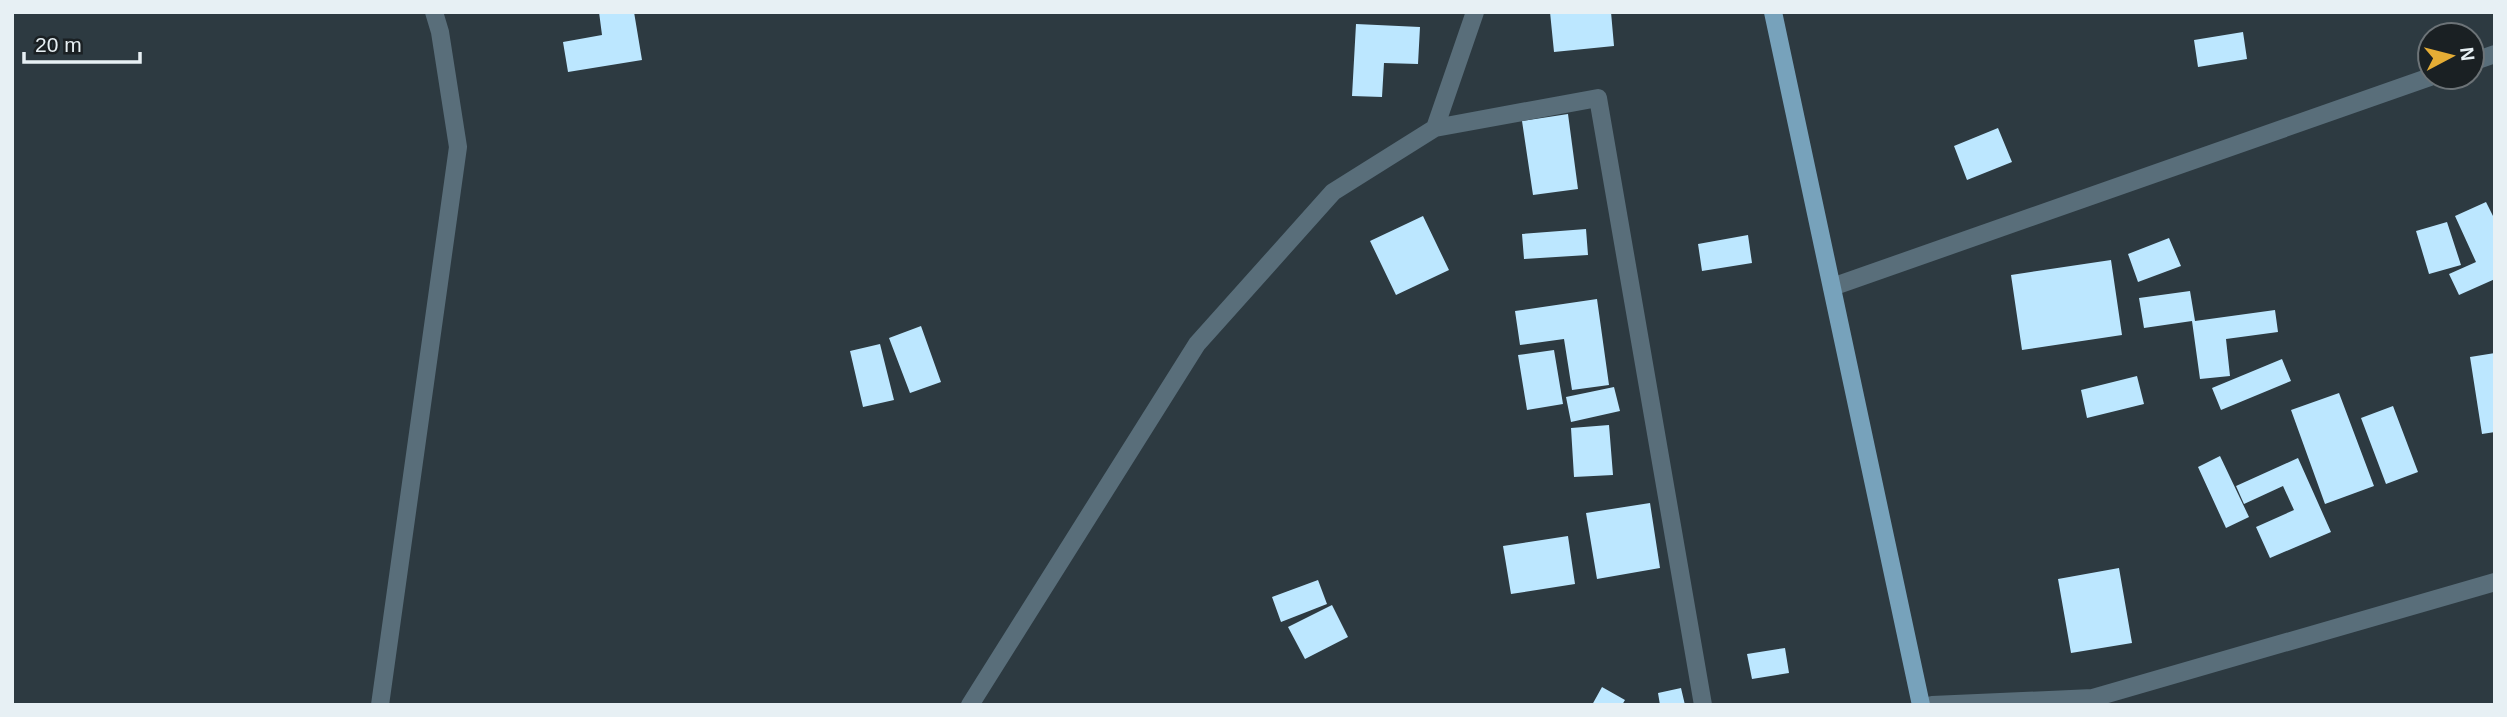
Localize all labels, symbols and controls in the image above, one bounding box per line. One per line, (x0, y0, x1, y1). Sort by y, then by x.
scale bar (24, 21, 140, 65)
north arrow (2416, 21, 2486, 91)
text: 20 m (35, 33, 82, 56)
text: N (2456, 46, 2479, 62)

